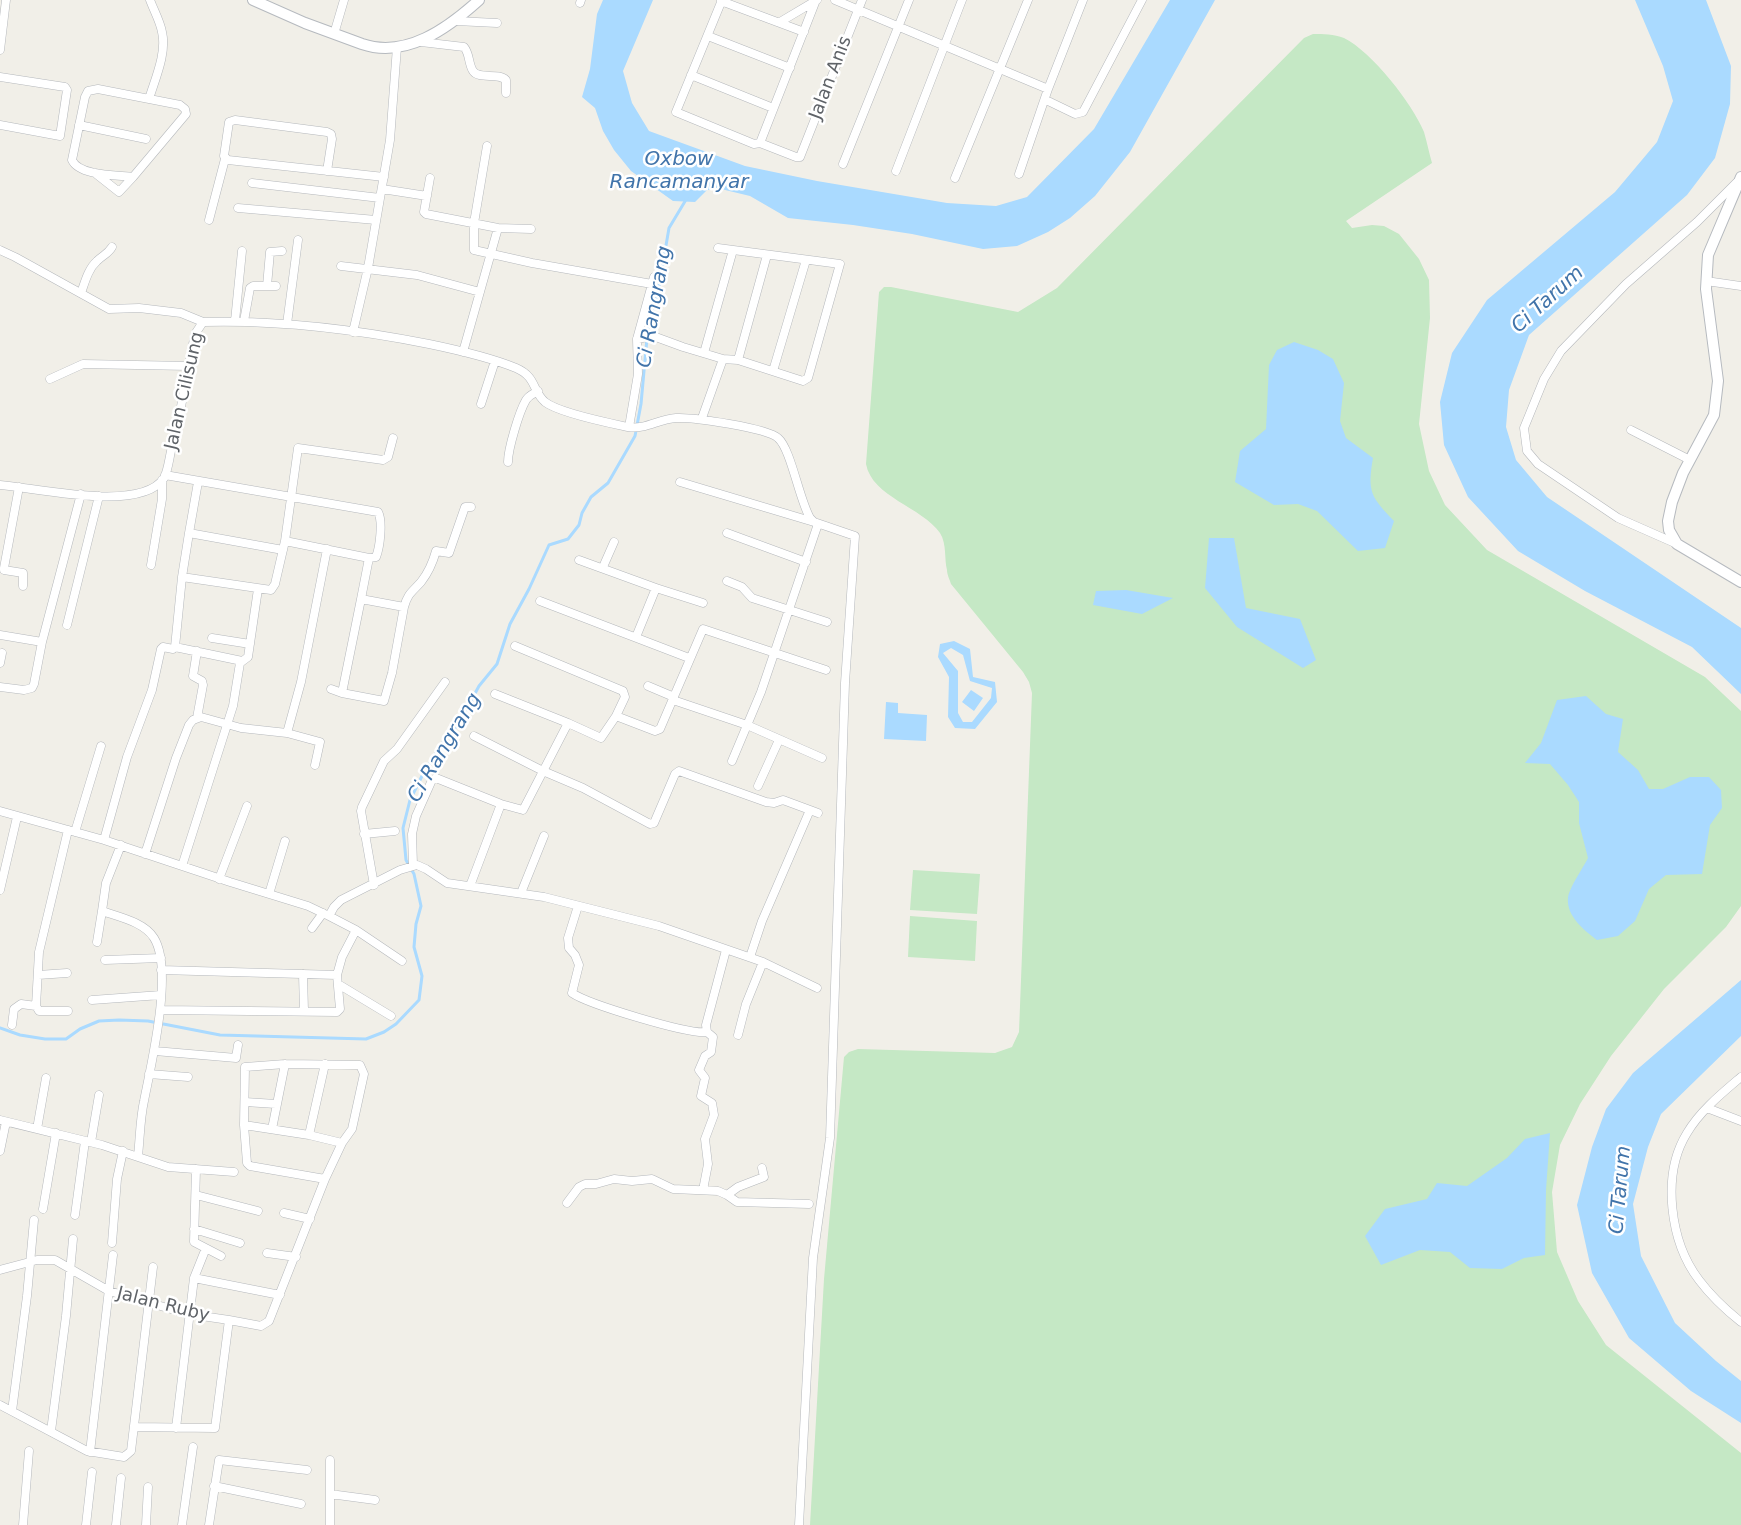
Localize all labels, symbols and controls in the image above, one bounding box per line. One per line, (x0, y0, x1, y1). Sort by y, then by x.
street label: Jalan Anis (805, 33, 857, 123)
water label: Oxbow Rancamanyar (610, 148, 748, 195)
water label: Ci Rangrang (632, 244, 678, 370)
water label: Ci Tarum (1507, 261, 1589, 339)
street label: Jalan Cilisung (161, 330, 209, 452)
water label: Ci Rangrang (403, 689, 487, 807)
water label: Ci Tarum (1605, 1145, 1637, 1235)
street label: Jalan Ruby (114, 1283, 212, 1327)

